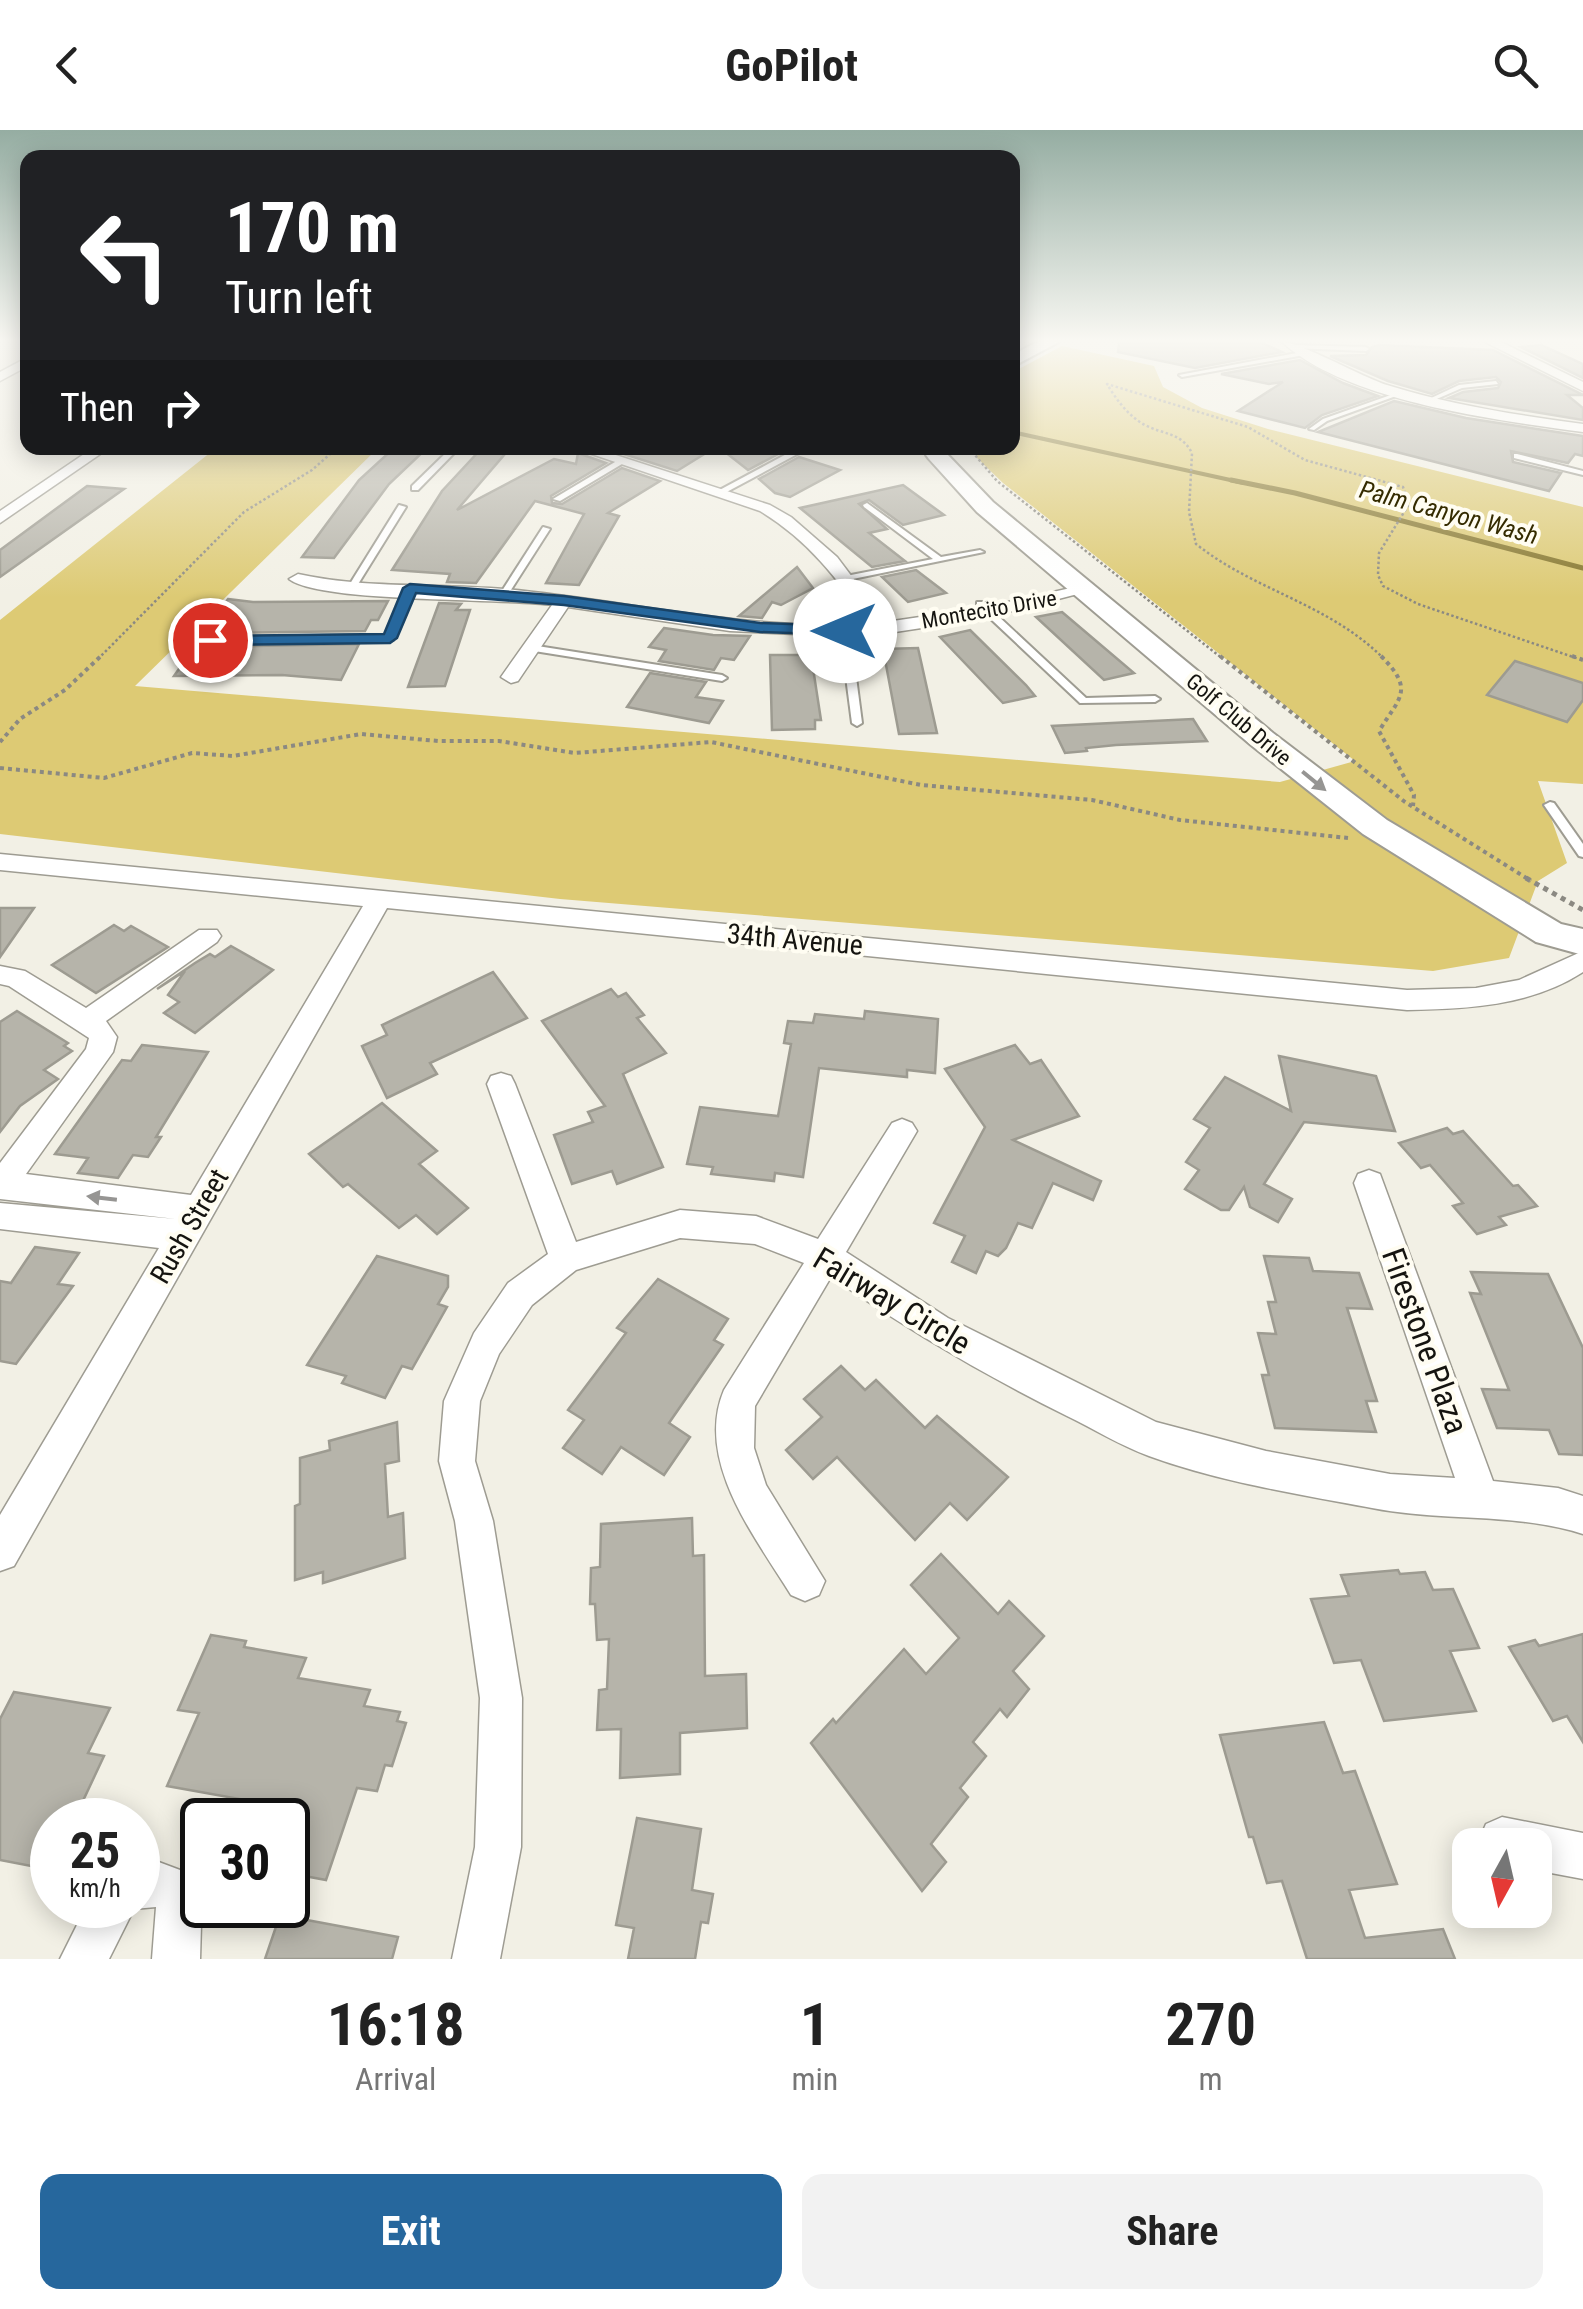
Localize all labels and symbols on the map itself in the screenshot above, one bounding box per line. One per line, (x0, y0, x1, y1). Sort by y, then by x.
water label: Palm Canyon Wash (1356, 475, 1541, 550)
position arrow (793, 579, 897, 683)
street label: Montecito Drive (920, 585, 1059, 634)
pin (168, 598, 253, 683)
street label: Golf Club Drive (1181, 668, 1296, 770)
one-way arrow (1301, 770, 1326, 791)
street label: 34th Avenue (726, 917, 864, 962)
street label: Rush Street (143, 1163, 235, 1289)
one-way arrow (86, 1189, 117, 1205)
street label: Fairway Circle (807, 1239, 977, 1363)
street label: Firestone Plaza (1374, 1243, 1476, 1439)
speed limit sign: 30 (180, 1798, 310, 1928)
north arrow (1452, 1828, 1552, 1928)

